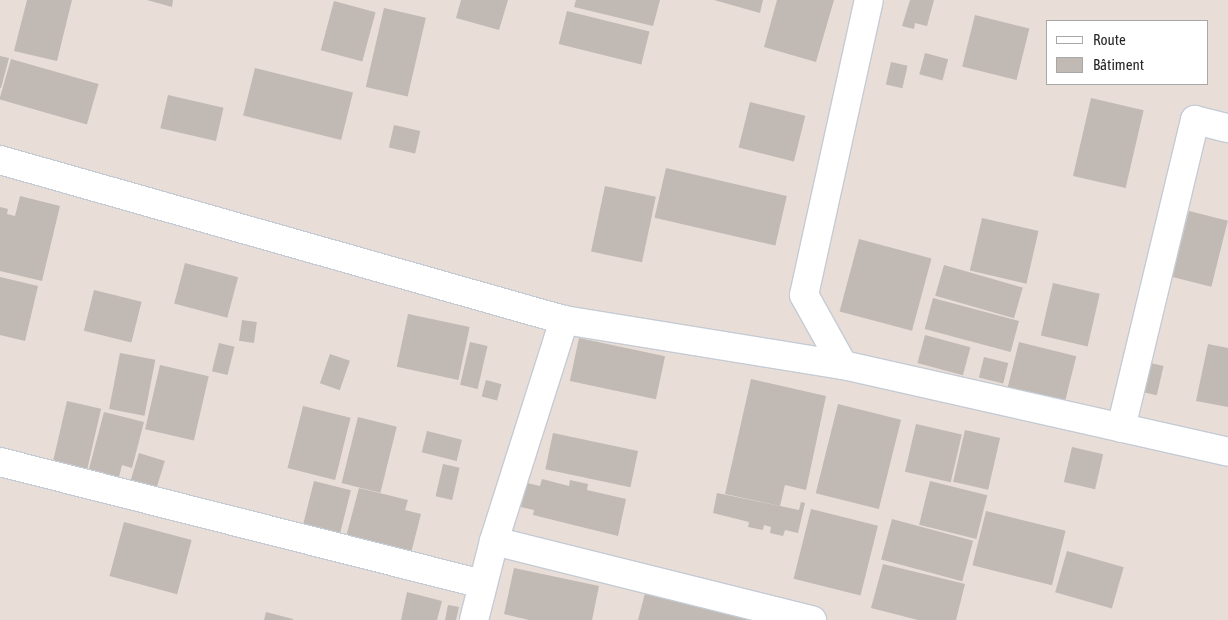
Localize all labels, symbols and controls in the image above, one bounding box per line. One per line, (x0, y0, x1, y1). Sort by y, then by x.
legend (1046, 20, 1208, 85)
text: Route (1093, 31, 1126, 48)
text: Bâtiment (1093, 56, 1144, 73)

